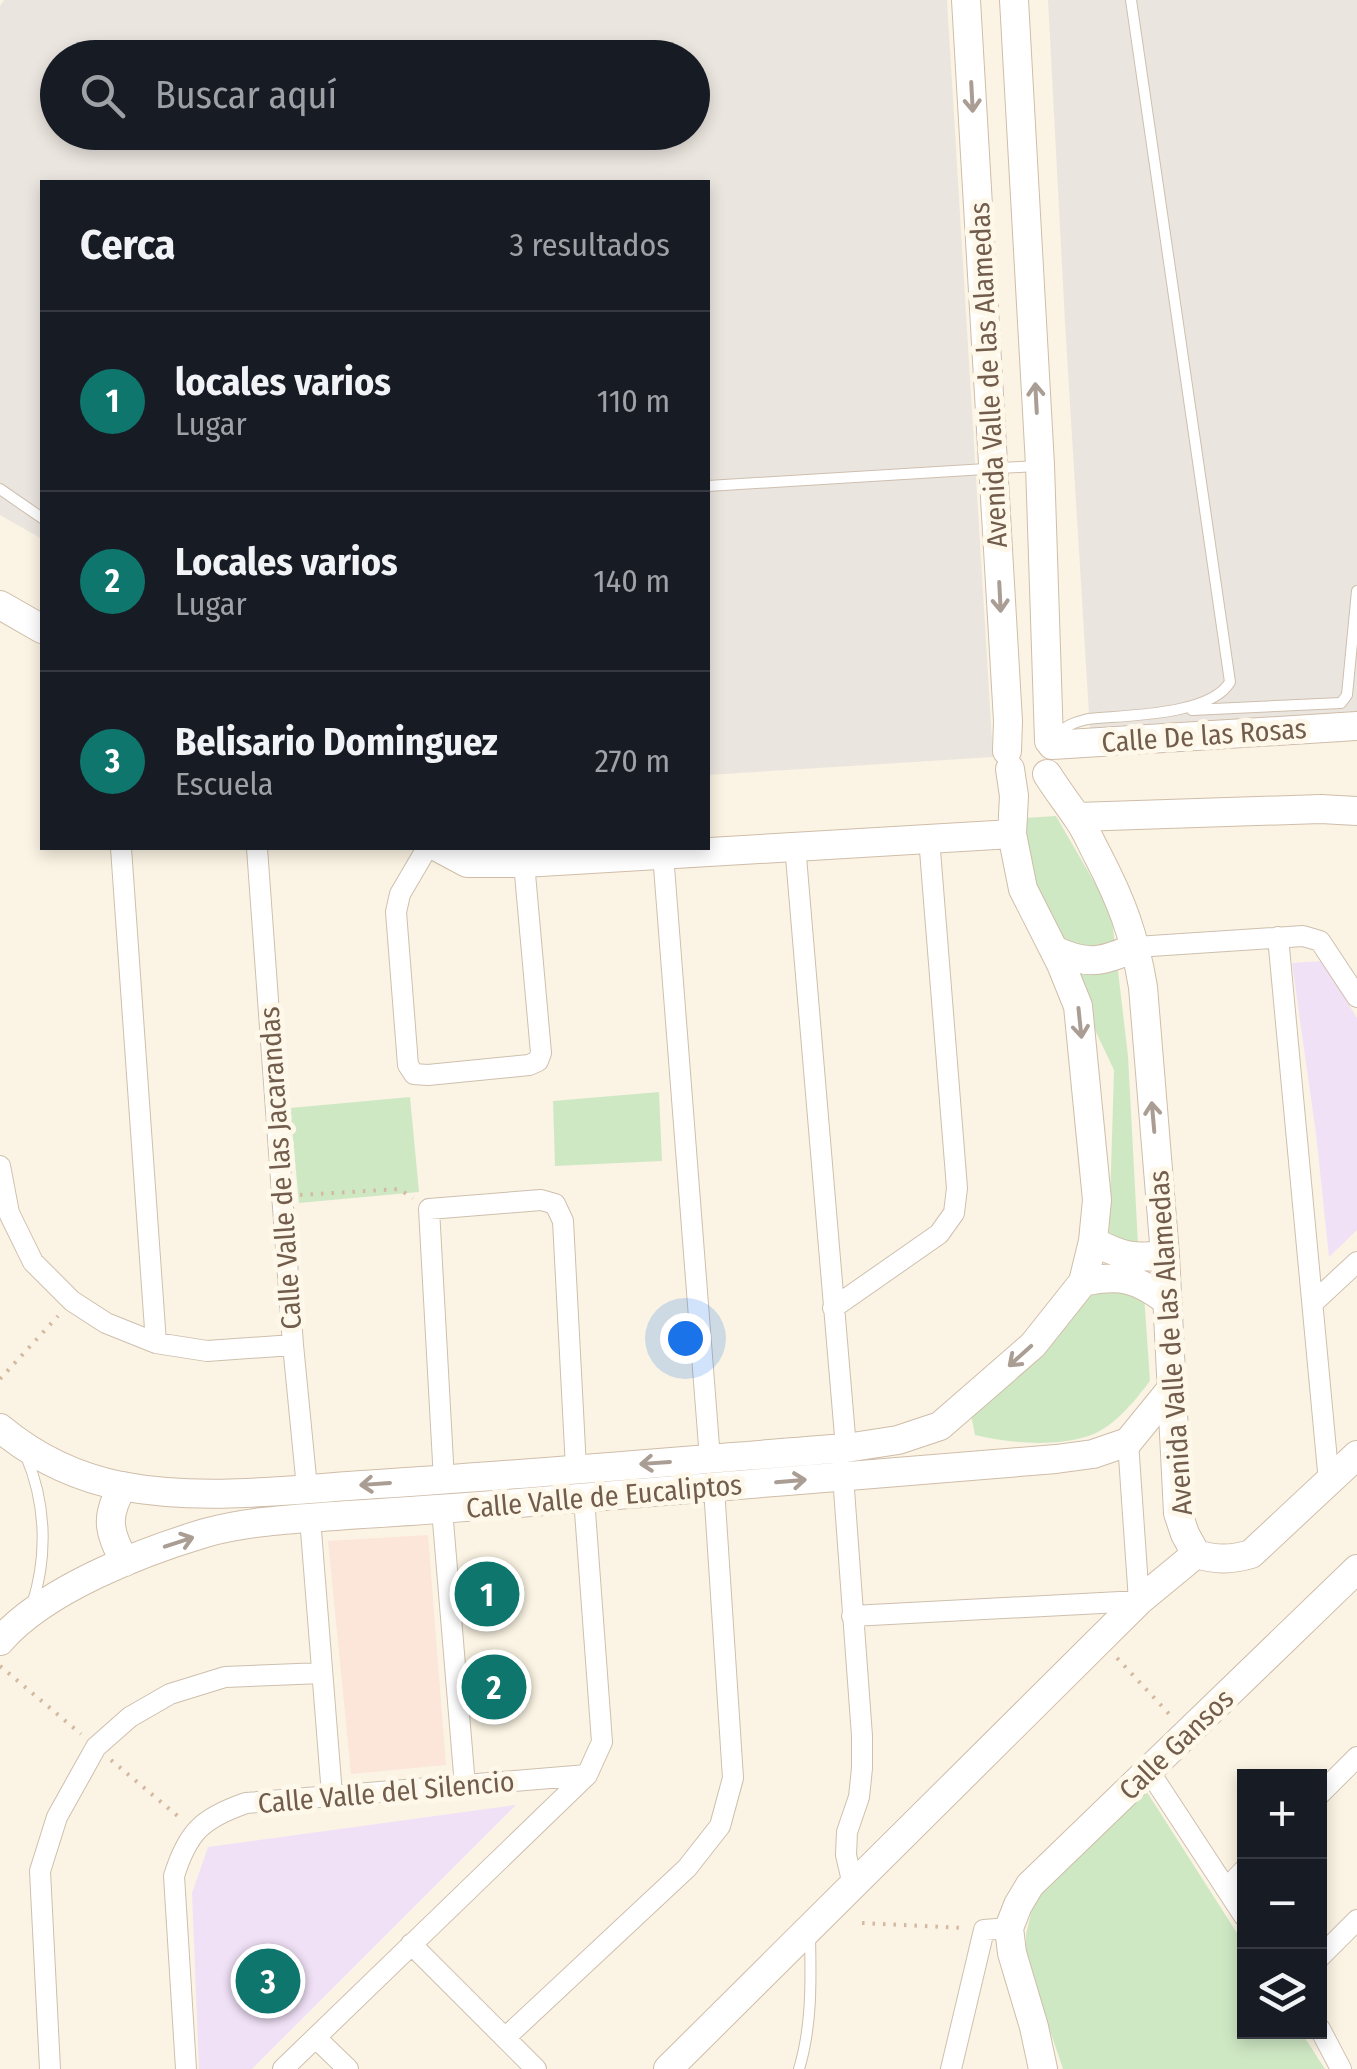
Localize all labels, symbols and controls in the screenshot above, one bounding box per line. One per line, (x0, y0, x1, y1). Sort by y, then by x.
search box (40, 40, 710, 150)
icon: search (75, 68, 130, 123)
text: Buscar aquí (155, 72, 337, 118)
one-way arrow (963, 81, 982, 113)
street label: Avenida Valle de las Alamedas (963, 201, 1014, 549)
text: Cerca (80, 220, 175, 270)
text: 3 resultados (510, 226, 670, 264)
text: locales varios (175, 359, 391, 405)
text: 1 (106, 382, 119, 420)
text: 110 m (597, 382, 670, 420)
one-way arrow (1026, 383, 1045, 415)
text: Lugar (175, 405, 247, 443)
text: Locales varios (175, 539, 398, 585)
text: 2 (105, 562, 120, 600)
text: 140 m (593, 562, 670, 600)
one-way arrow (991, 580, 1010, 612)
text: Lugar (175, 585, 247, 623)
street label: Calle De las Rosas (1101, 712, 1308, 759)
text: Belisario Dominguez (175, 719, 498, 765)
text: 3 (105, 742, 120, 780)
text: 270 m (595, 742, 670, 780)
text: Escuela (175, 765, 273, 803)
street label: Calle Valle de las Jacarandas (253, 1005, 308, 1330)
one-way arrow (1070, 1006, 1089, 1039)
one-way arrow (1144, 1101, 1163, 1133)
street label: Avenida Valle de las Alamedas (1142, 1169, 1199, 1517)
your location (660, 1313, 711, 1364)
one-way arrow (1008, 1344, 1033, 1367)
one-way arrow (640, 1453, 672, 1472)
street label: Calle Valle de Eucaliptos (465, 1468, 743, 1525)
one-way arrow (775, 1471, 807, 1490)
one-way arrow (359, 1475, 391, 1494)
one-way arrow (162, 1532, 194, 1550)
pin: 1 (454, 1556, 520, 1632)
pin: 2 (462, 1650, 526, 1724)
street label: Calle Gansos (1113, 1682, 1240, 1807)
street label: Calle Valle del Silencio (256, 1765, 516, 1820)
map controls (1237, 1769, 1327, 2039)
button: + (1237, 1769, 1327, 1859)
button: − (1237, 1859, 1327, 1949)
pin: 3 (236, 1944, 300, 2018)
button: layers (1237, 1949, 1327, 2039)

